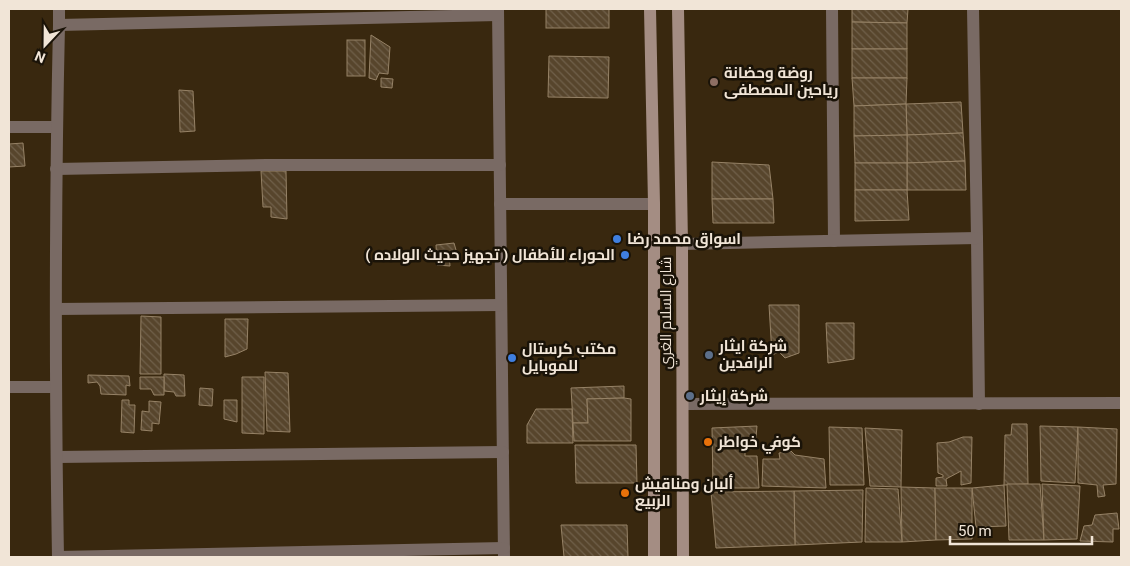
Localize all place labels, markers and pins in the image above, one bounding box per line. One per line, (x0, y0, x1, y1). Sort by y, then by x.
place label: روضة وحضانة رياحين المصطفى (724, 64, 838, 99)
marker: روضة وحضانة رياحين المصطفى (708, 76, 720, 88)
place label: اسواق محمد رضا (627, 230, 741, 248)
marker: اسواق محمد رضا (611, 233, 623, 245)
place label: الحوراء للأطفال ( تجهيز حديث الولاده ) (365, 246, 615, 264)
marker: الحوراء للأطفال ( تجهيز حديث الولاده ) (619, 249, 631, 261)
place label: شركة ايثار الرافدين (718, 337, 787, 372)
place label: مكتب كرستال للموبايل (522, 340, 616, 375)
marker: شركة ايثار الرافدين (703, 349, 715, 361)
marker: مكتب كرستال للموبايل (506, 352, 518, 364)
place label: شركة إيثار (699, 387, 768, 406)
marker: شركة إيثار (684, 390, 696, 402)
place label: كوفي خواطر (717, 433, 801, 454)
marker: كوفي خواطر (702, 436, 714, 448)
place label: ألبان ومناقيش الربيع (635, 474, 734, 511)
marker: ألبان ومناقيش الربيع (619, 487, 631, 499)

